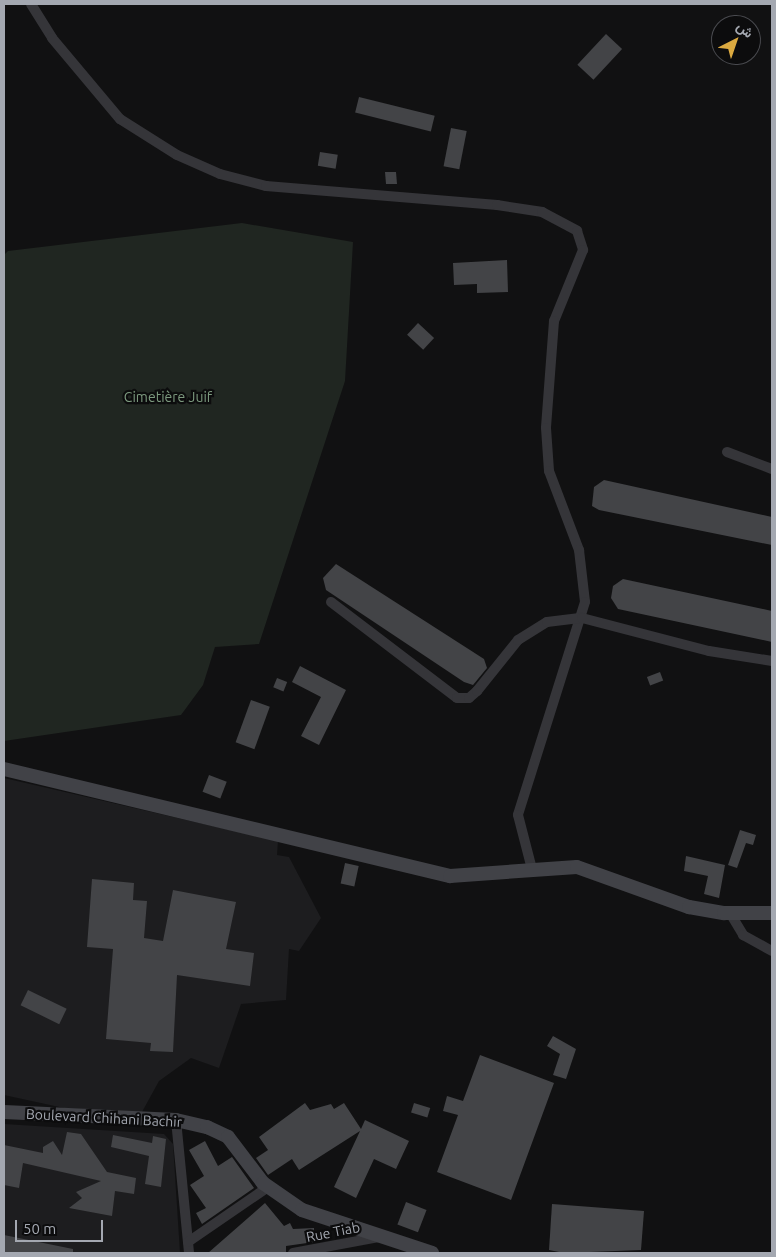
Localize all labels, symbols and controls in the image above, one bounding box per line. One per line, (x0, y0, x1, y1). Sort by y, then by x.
north arrow (711, 15, 761, 65)
text: ش (734, 18, 757, 41)
park label: Cimetière Juif (124, 389, 212, 405)
street label: Boulevard Chihani Bachir (26, 1106, 182, 1130)
scale bar (18, 1210, 105, 1242)
street label: Rue Tiab (305, 1219, 361, 1245)
text: 50 m (23, 1220, 56, 1237)

